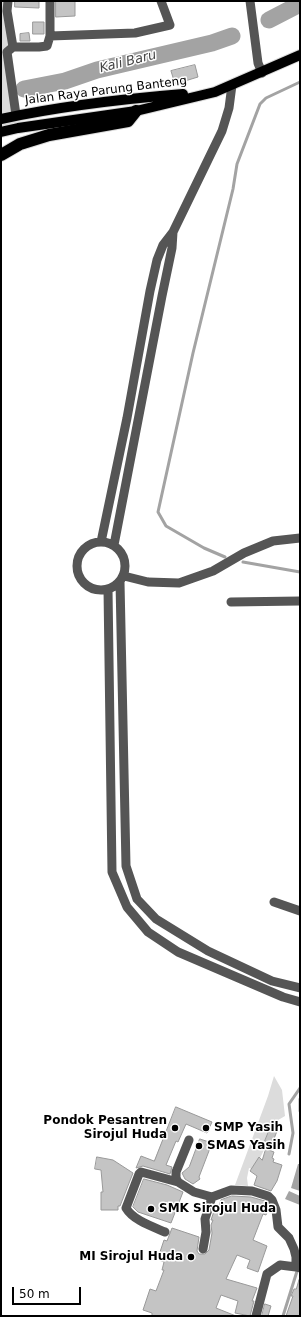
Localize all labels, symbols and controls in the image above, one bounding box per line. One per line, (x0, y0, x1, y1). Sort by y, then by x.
water label: Kali Baru (98, 47, 158, 77)
street label: Jalan Raya Parung Banteng (24, 74, 188, 108)
place label: Pondok Pesantren Sirojul Huda (43, 1114, 167, 1142)
place label: SMP Yasih (214, 1121, 283, 1135)
marker: Pondok Pesantren Sirojul Huda (170, 1123, 180, 1133)
marker: SMP Yasih (201, 1123, 211, 1133)
place label: SMAS Yasih (207, 1139, 285, 1153)
marker: SMAS Yasih (194, 1141, 204, 1151)
place label: SMK Sirojul Huda (159, 1202, 276, 1216)
marker: SMK Sirojul Huda (146, 1204, 156, 1214)
place label: MI Sirojul Huda (79, 1250, 183, 1264)
marker: MI Sirojul Huda (186, 1252, 196, 1262)
scale bar (14, 1279, 83, 1305)
text: 50 m (19, 1287, 50, 1301)

